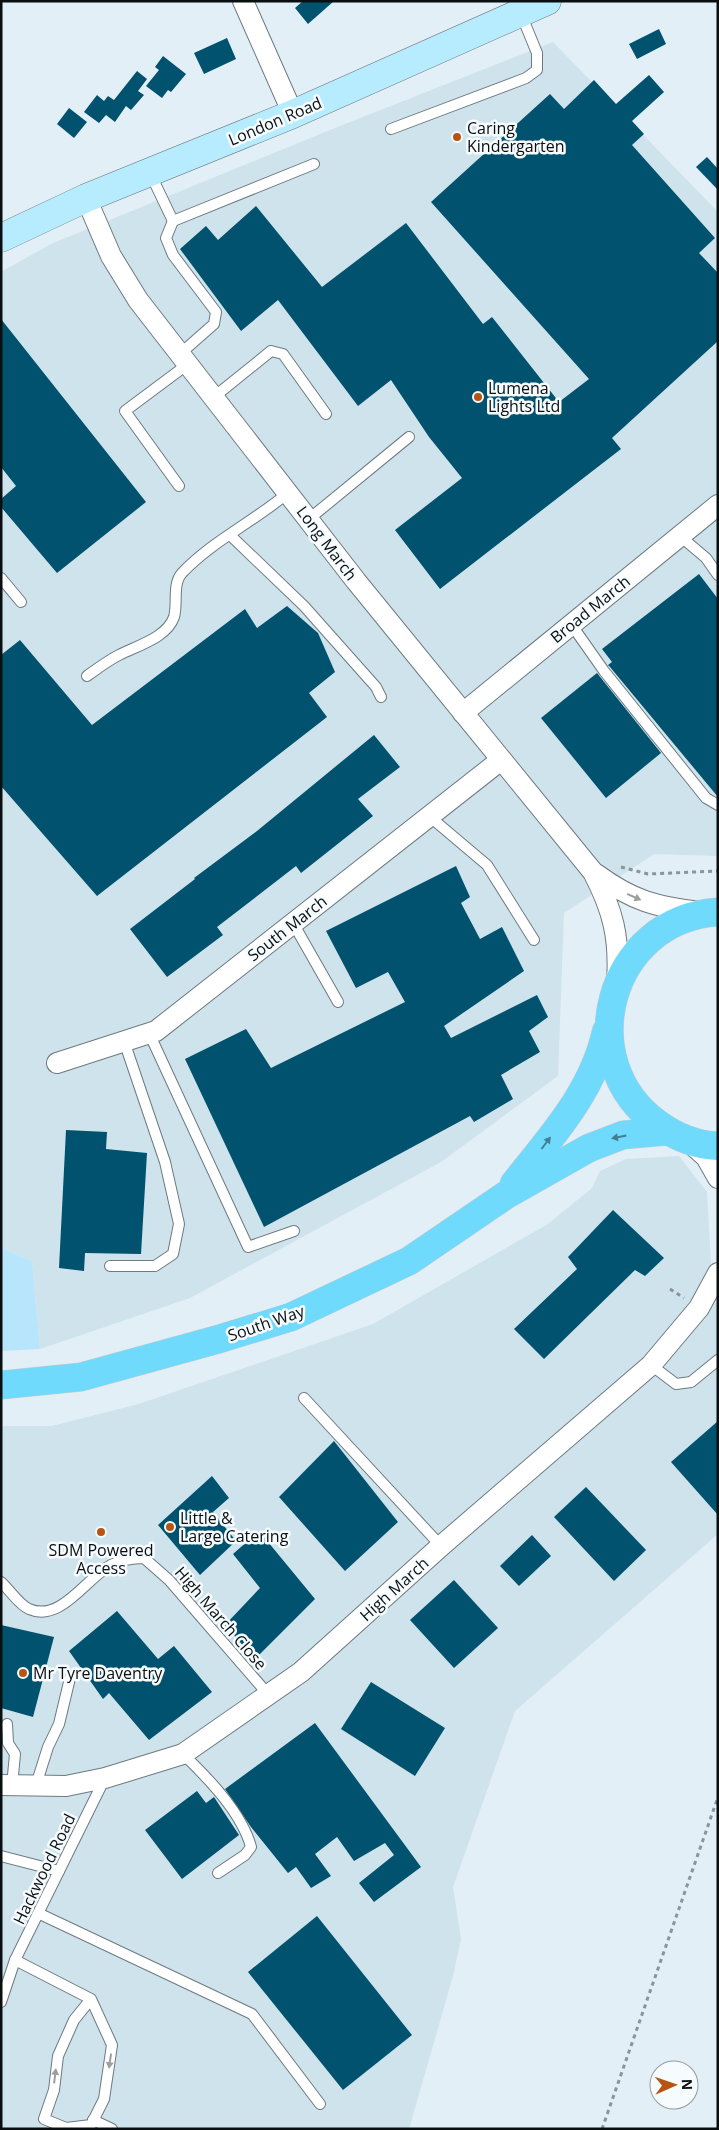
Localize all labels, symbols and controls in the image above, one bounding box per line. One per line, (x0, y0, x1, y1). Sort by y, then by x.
street label: London Road (225, 91, 325, 151)
place label: Caring Kindergarten (467, 117, 565, 157)
marker: Caring Kindergarten (451, 131, 463, 143)
place label: Lumena Lights Ltd (488, 377, 560, 417)
marker: Lumena Lights Ltd (472, 391, 484, 403)
street label: Long March (292, 501, 362, 585)
street label: Broad March (546, 570, 634, 648)
street label: South March (243, 890, 331, 966)
one-way arrow (627, 894, 641, 902)
one-way arrow (611, 1133, 627, 1141)
one-way arrow (541, 1136, 551, 1150)
street label: South Way (225, 1299, 308, 1346)
place label: Little & Large Catering (180, 1507, 289, 1547)
marker: Little & Large Catering (164, 1521, 176, 1533)
marker: SDM Powered Access (95, 1526, 107, 1538)
place label: SDM Powered Access (49, 1539, 153, 1579)
street label: High March (355, 1552, 433, 1626)
street label: High March Close (170, 1562, 272, 1674)
place label: Mr Tyre Daventry (33, 1662, 163, 1684)
marker: Mr Tyre Daventry (17, 1667, 29, 1679)
street label: Hackwood Road (8, 1810, 80, 1928)
one-way arrow (105, 2053, 113, 2069)
north arrow (649, 2060, 699, 2110)
one-way arrow (52, 2067, 60, 2083)
text: N (678, 2079, 697, 2091)

